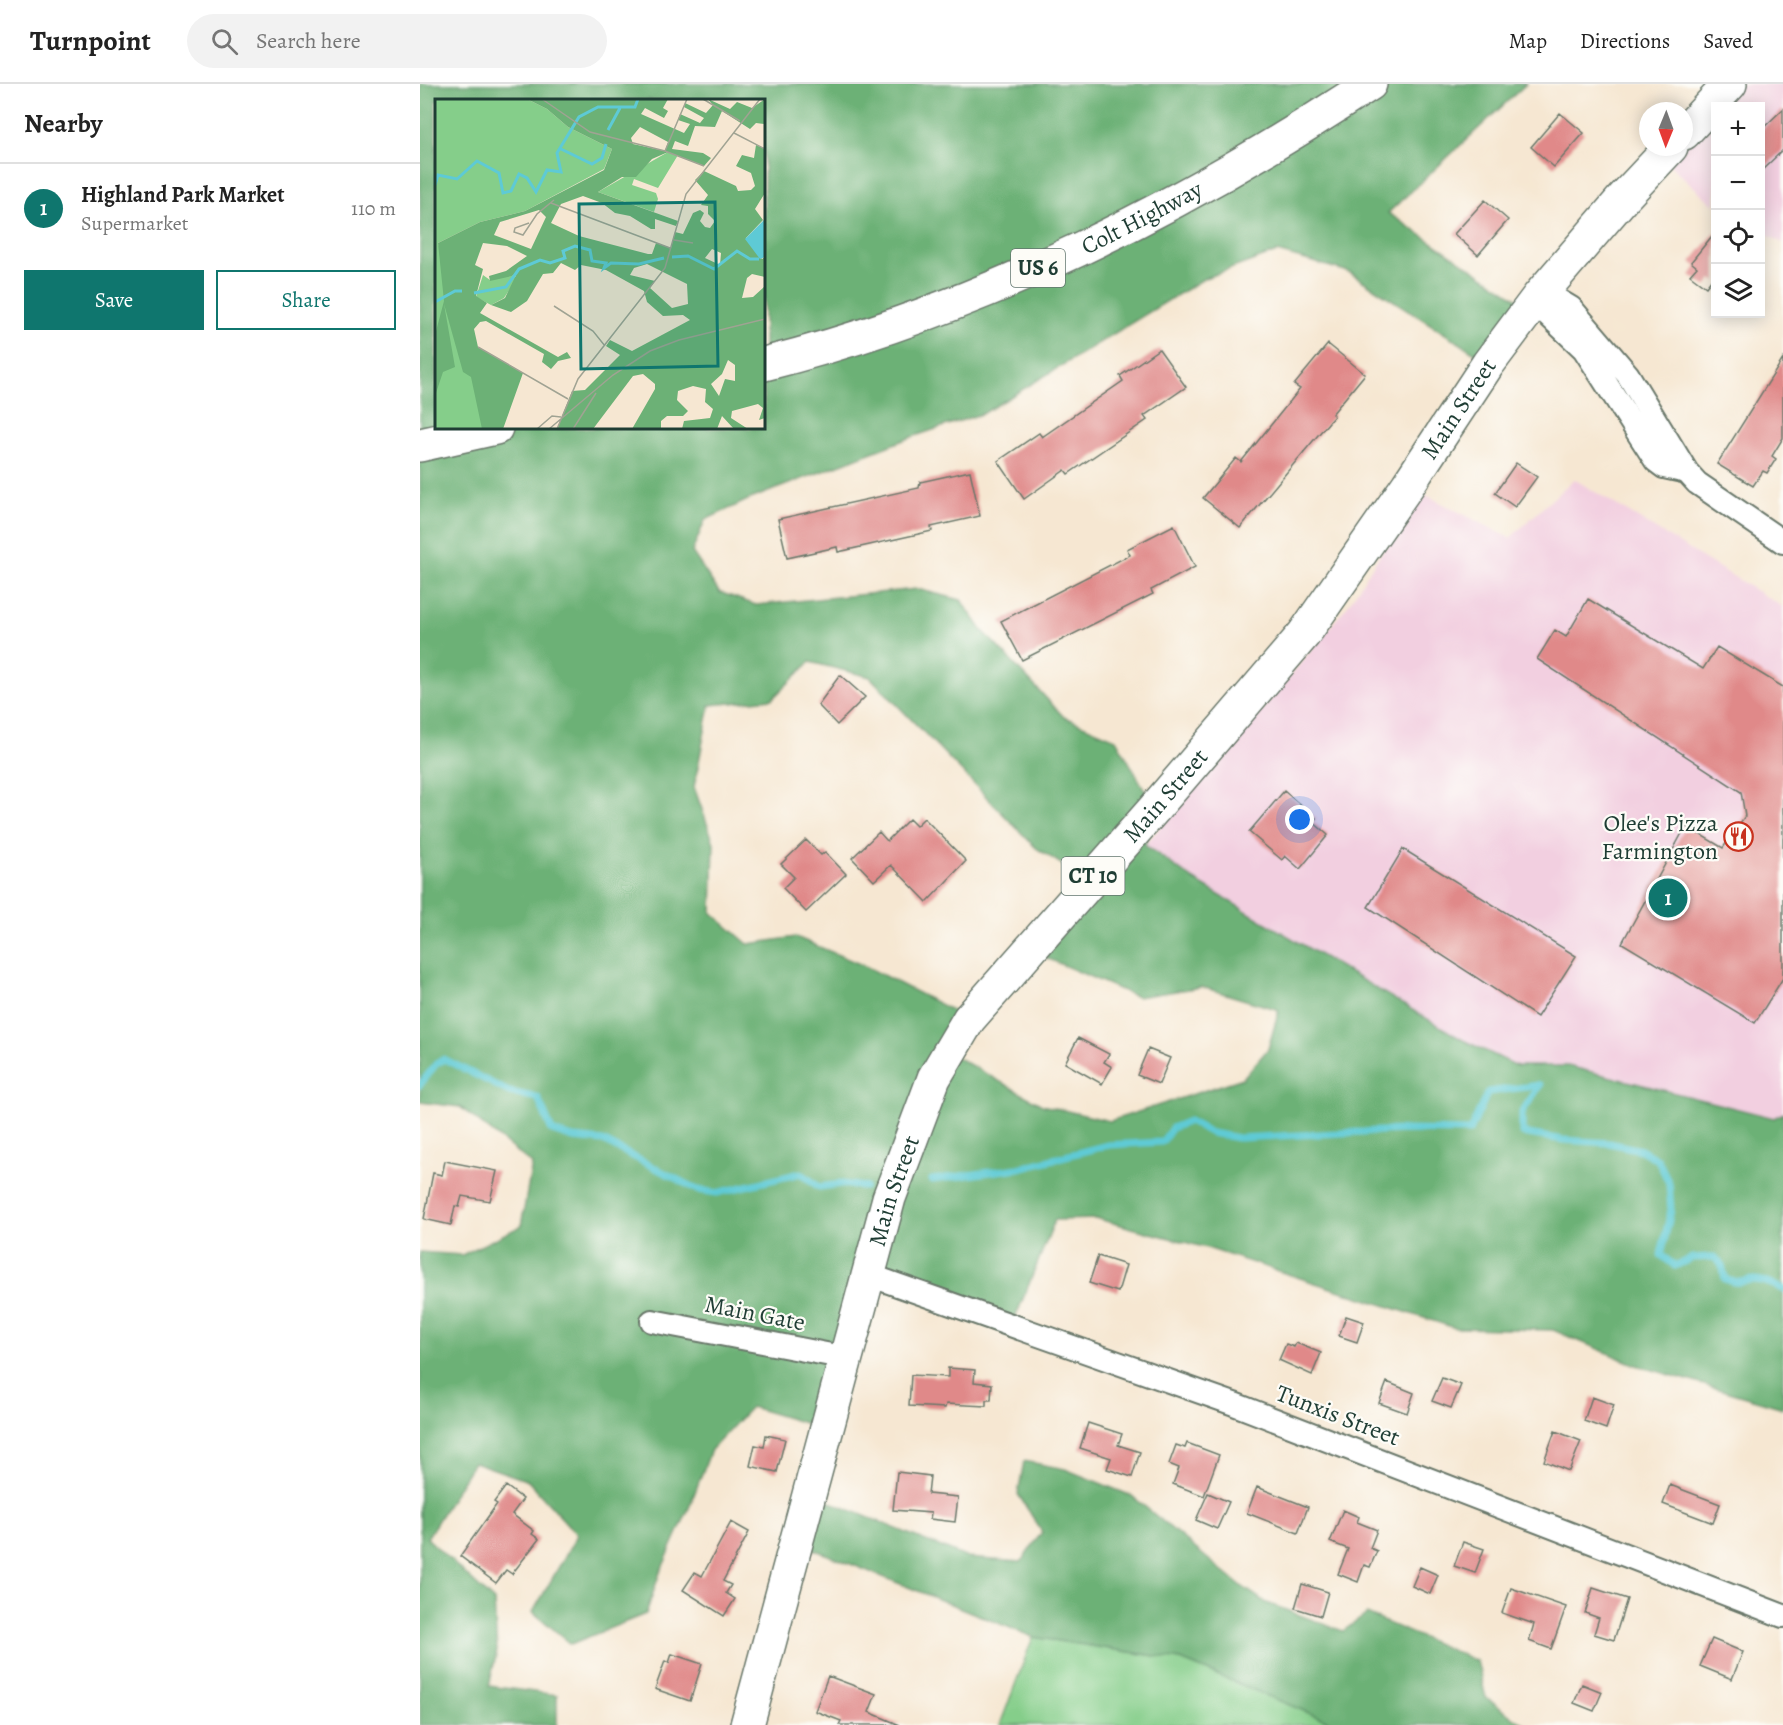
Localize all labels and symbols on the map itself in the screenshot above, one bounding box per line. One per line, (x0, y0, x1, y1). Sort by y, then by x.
inset map (435, 99, 765, 429)
north arrow (1639, 102, 1693, 156)
street label: Colt Highway (1076, 173, 1208, 262)
road number: US 6 (1011, 249, 1065, 287)
street label: Main Street (1413, 352, 1504, 466)
street label: Main Street (1116, 742, 1215, 850)
your location (1285, 805, 1314, 834)
place label: Olee's Pizza Farmington (1601, 807, 1719, 867)
restaurant icon: Olee's Pizza Farmington (1723, 821, 1755, 853)
road number: CT 10 (1062, 857, 1124, 895)
pin: 1 (1648, 876, 1688, 920)
street label: Main Street (861, 1131, 927, 1250)
street label: Main Gate (702, 1288, 808, 1338)
street label: Tunxis Street (1272, 1377, 1405, 1453)

